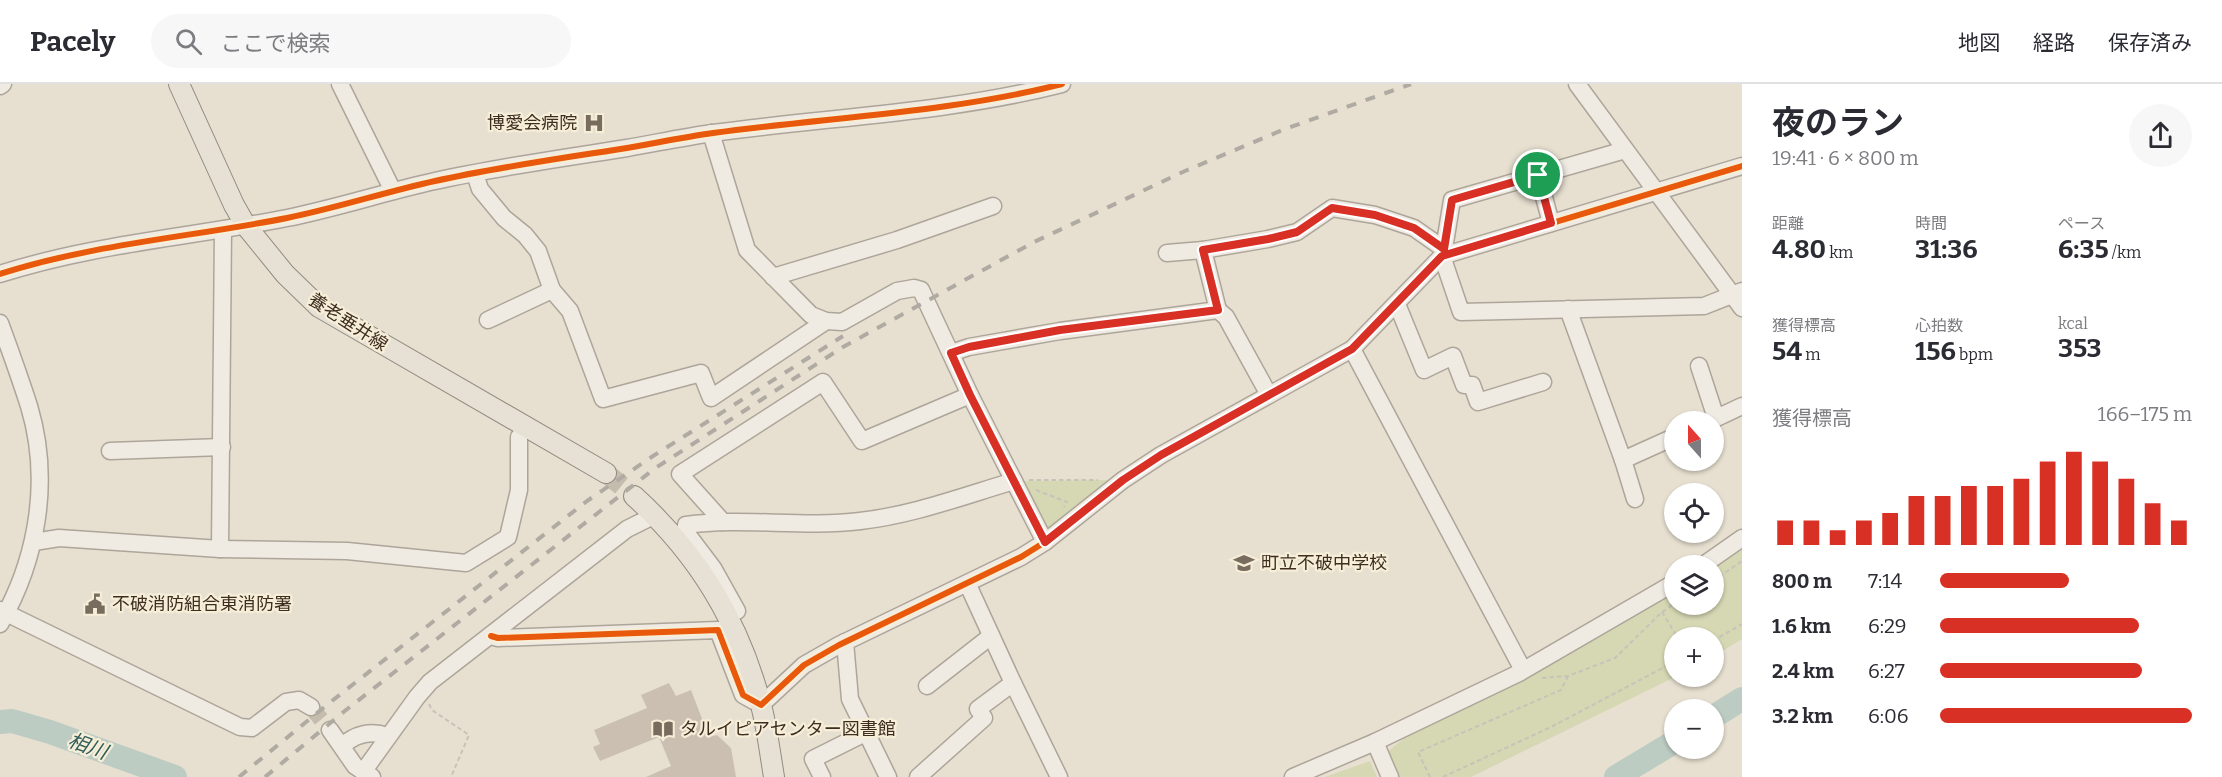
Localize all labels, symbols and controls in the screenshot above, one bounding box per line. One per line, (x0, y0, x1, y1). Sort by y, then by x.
search box (151, 14, 571, 68)
text: Pacely (30, 25, 115, 58)
icon: search (172, 25, 205, 58)
text: ここで検索 (220, 30, 330, 57)
text: 地図 (1958, 30, 2000, 56)
text: 経路 (2033, 30, 2075, 56)
text: 保存済み (2108, 30, 2192, 56)
text: 夜のラン (1772, 103, 1904, 143)
button: share (2129, 104, 2192, 167)
hospital icon: 博愛会病院 (582, 111, 606, 135)
place label: 博愛会病院 (487, 112, 577, 134)
text: 19:41 · 6 × 800 m (1772, 146, 1919, 170)
pin (1512, 149, 1563, 200)
icon: arrive (1521, 158, 1554, 191)
text: 距離 (1772, 214, 1804, 233)
text: 時間 (1915, 214, 1947, 233)
text: ペース (2058, 214, 2105, 233)
text: 4.80 (1772, 234, 1826, 265)
text: 31:36 (1915, 234, 1978, 265)
text: 6:35 (2058, 234, 2109, 265)
text: km (1826, 243, 1853, 262)
text: /km (2109, 243, 2141, 262)
street label: 養老垂井線 (304, 288, 392, 356)
text: kcal (2058, 314, 2088, 333)
text: 獲得標高 (1772, 316, 1836, 335)
text: 心拍数 (1915, 316, 1963, 335)
text: 353 (2058, 333, 2101, 364)
text: 54 (1772, 336, 1802, 367)
text: 156 (1915, 336, 1956, 367)
text: m (1802, 345, 1821, 364)
text: bpm (1956, 345, 1993, 364)
text: 166–175 m (2098, 402, 2192, 426)
text: 獲得標高 (1772, 406, 1852, 430)
north arrow (1664, 411, 1724, 471)
map controls (1664, 411, 1724, 759)
button: locate (1664, 483, 1724, 543)
school or university icon: 町立不破中学校 (1232, 551, 1256, 575)
place label: 町立不破中学校 (1261, 552, 1387, 574)
button: layers (1664, 555, 1724, 615)
text: 800 m (1772, 569, 1832, 593)
text: 7:14 (1868, 569, 1902, 593)
public building icon: 不破消防組合東消防署 (83, 592, 107, 616)
place label: 不破消防組合東消防署 (112, 593, 292, 615)
text: 1.6 km (1772, 614, 1831, 638)
text: 6:29 (1868, 614, 1907, 638)
button: + (1664, 627, 1724, 687)
text: 2.4 km (1772, 659, 1834, 683)
text: 6:27 (1868, 659, 1905, 683)
button: − (1664, 699, 1724, 759)
text: 3.2 km (1772, 704, 1833, 728)
text: 6:06 (1868, 704, 1909, 728)
library icon: タルイピアセンター図書館 (651, 717, 675, 741)
place label: タルイピアセンター図書館 (680, 718, 896, 740)
water label: 相川 (65, 728, 113, 765)

